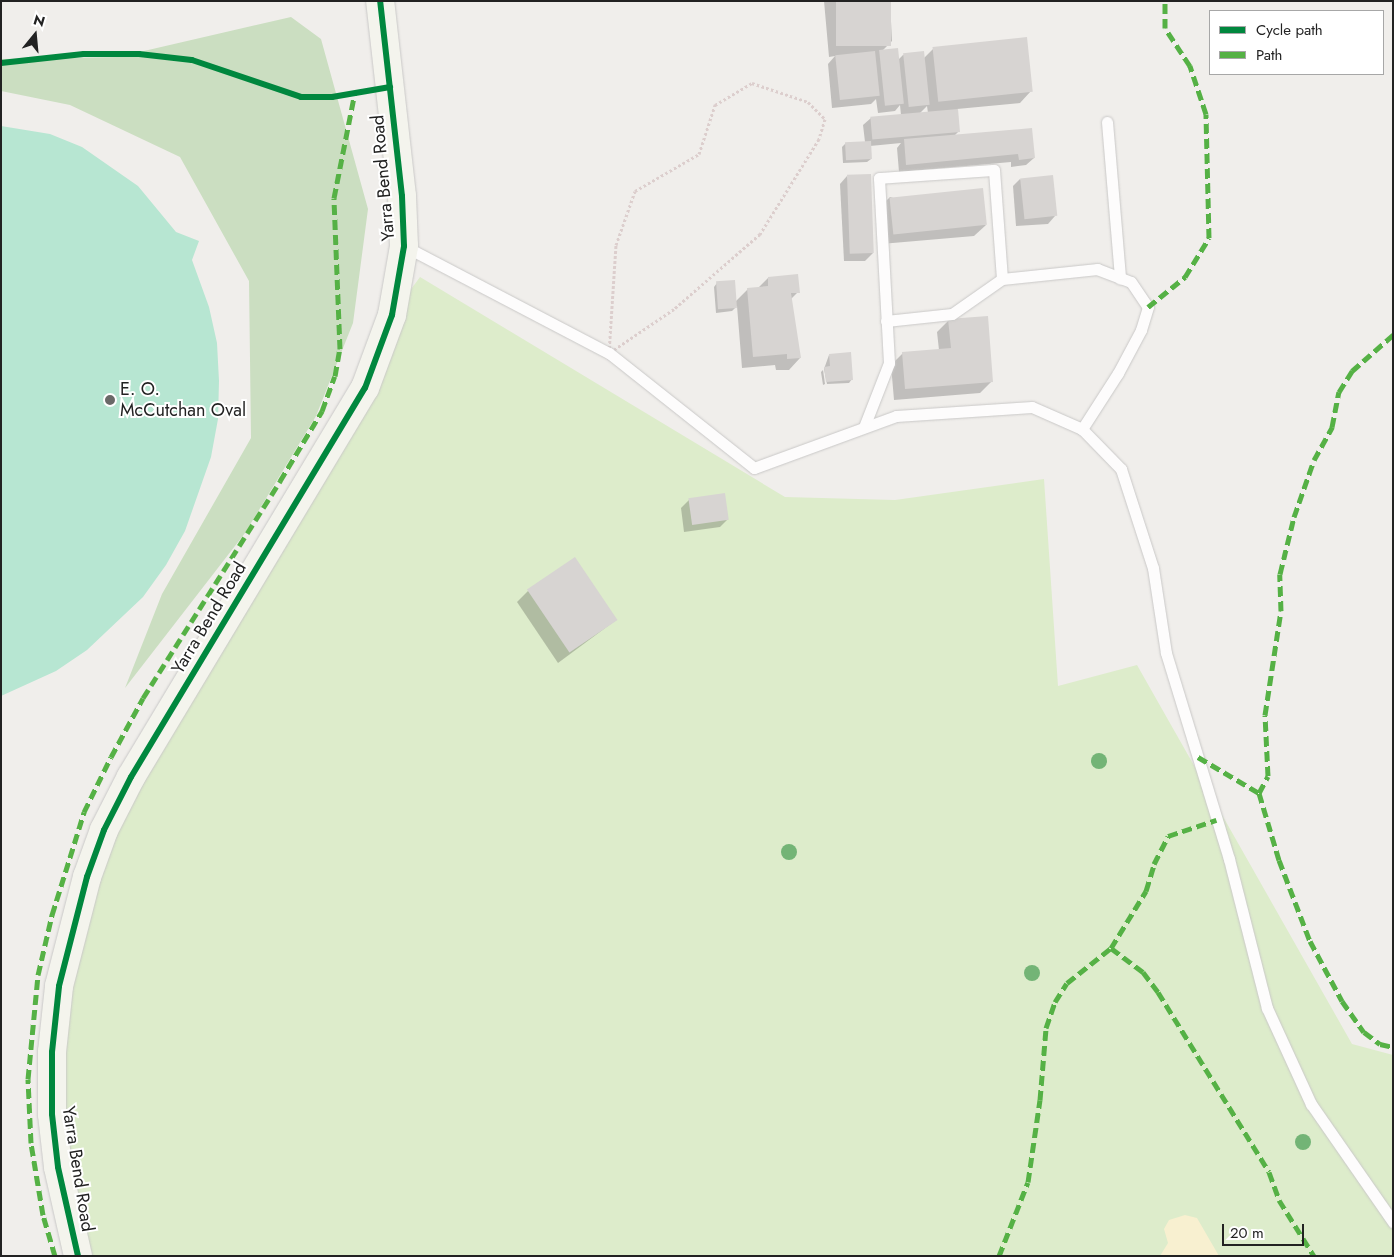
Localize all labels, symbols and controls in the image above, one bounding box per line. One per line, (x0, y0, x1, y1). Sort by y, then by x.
text: N (31, 9, 48, 32)
north arrow (10, 10, 60, 60)
legend (1209, 10, 1384, 75)
text: Cycle path (1256, 19, 1323, 41)
text: Path (1256, 44, 1282, 66)
street label: Yarra Bend Road (367, 114, 399, 242)
place label: E. O. McCutchan Oval (120, 379, 246, 422)
marker: E. O. McCutchan Oval (104, 394, 116, 406)
street label: Yarra Bend Road (167, 558, 251, 678)
street label: Yarra Bend Road (57, 1105, 99, 1233)
scale bar (1224, 1214, 1306, 1246)
text: 20 m (1230, 1222, 1264, 1244)

